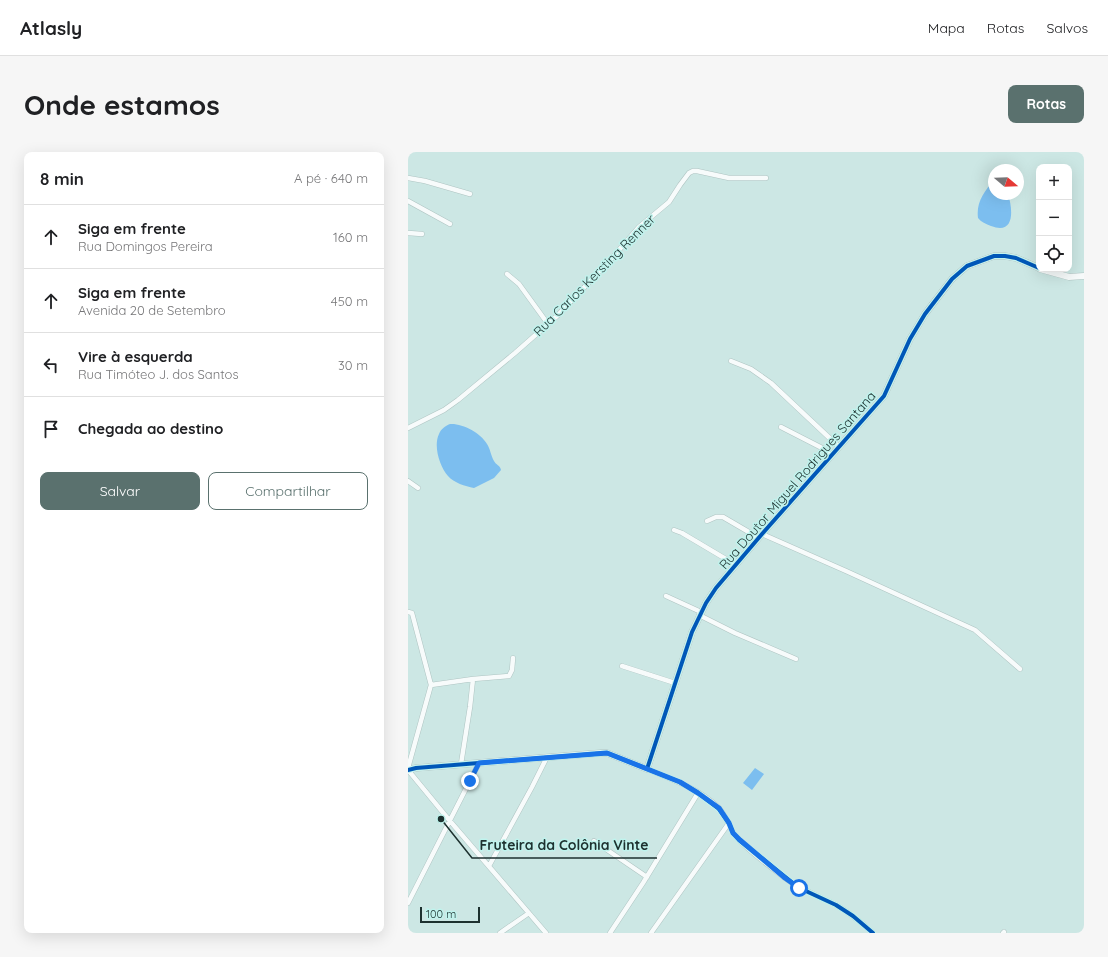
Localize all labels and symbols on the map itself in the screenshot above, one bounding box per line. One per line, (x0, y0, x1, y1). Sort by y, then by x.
north arrow (988, 164, 1024, 200)
street label: Rua Carlos Kersting Renner (530, 211, 658, 339)
street label: Rua Doutor Miguel Rodrigues Santana (715, 388, 879, 572)
route end (461, 772, 479, 790)
callout: Fruteira da Colônia Vinte (472, 832, 657, 858)
text: Fruteira da Colônia Vinte (480, 836, 648, 854)
route start (790, 879, 808, 897)
scale bar (420, 905, 480, 924)

